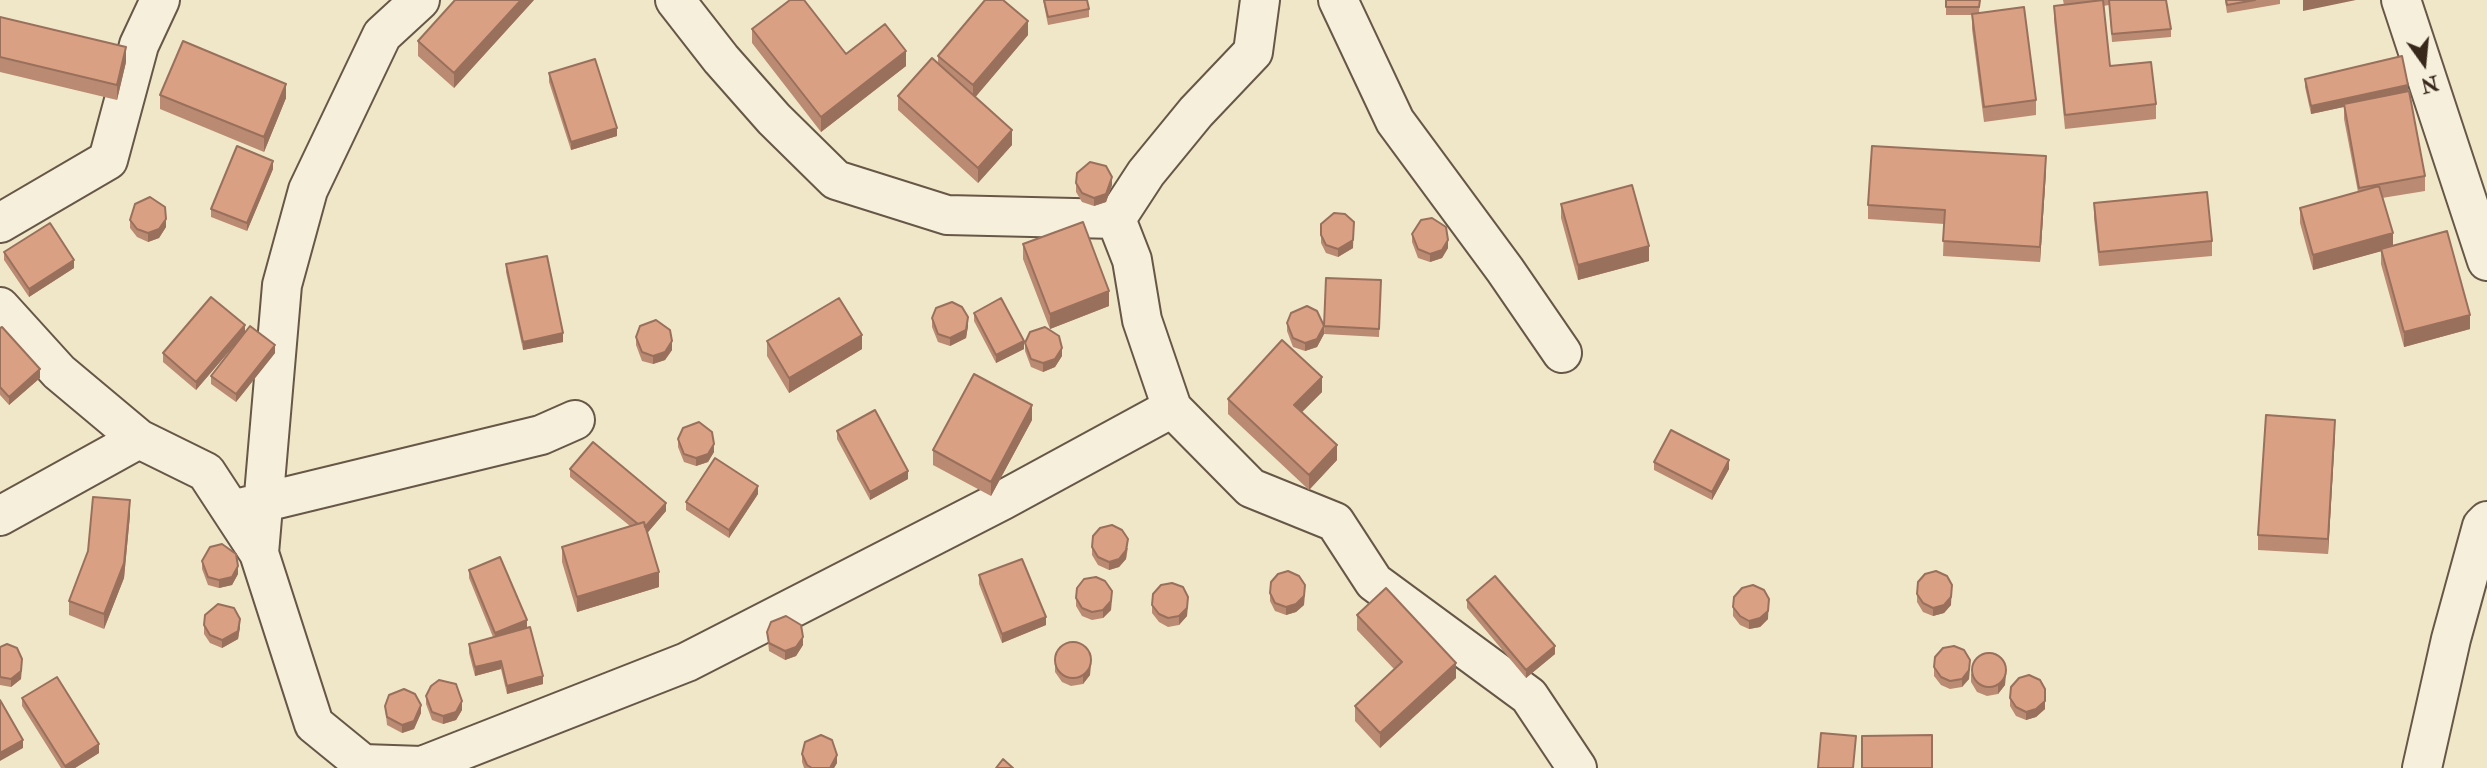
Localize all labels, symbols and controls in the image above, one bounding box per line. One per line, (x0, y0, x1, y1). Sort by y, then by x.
north arrow (2389, 28, 2459, 98)
text: N (2418, 69, 2441, 97)

